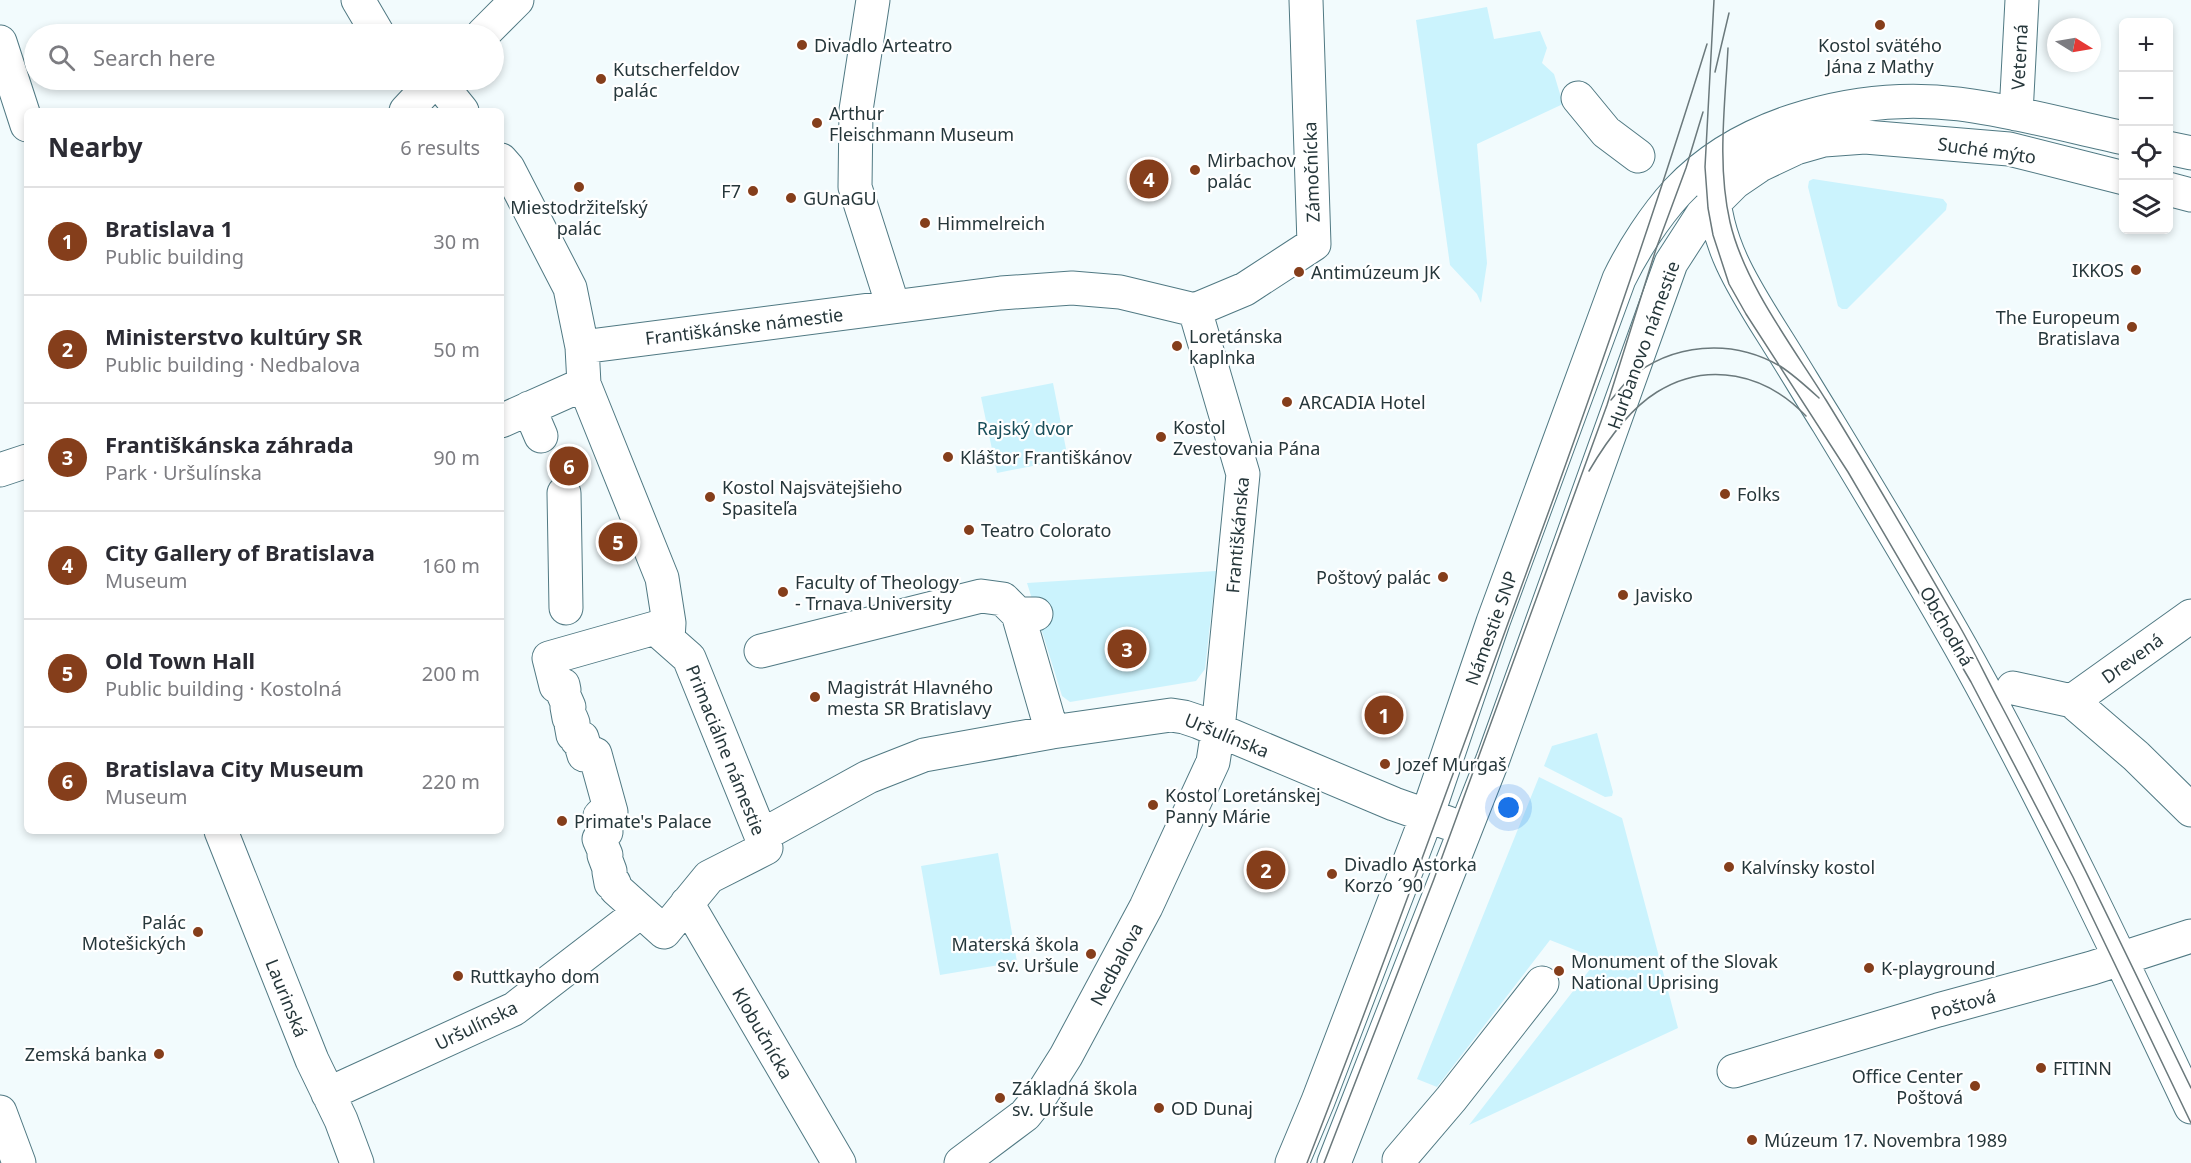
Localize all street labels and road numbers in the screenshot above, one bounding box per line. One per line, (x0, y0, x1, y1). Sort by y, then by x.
street label: Veterná (2005, 23, 2033, 91)
street label: Zámočnícka (1297, 121, 1325, 223)
street label: Suché mýto (1936, 131, 2038, 169)
street label: Hurbanovo námestie (1601, 257, 1685, 433)
street label: Františkánske námestie (644, 302, 844, 350)
street label: Františkánska (1220, 476, 1254, 594)
street label: Námestie SNP (1459, 568, 1523, 688)
street label: Obchodná (1915, 582, 1979, 670)
street label: Drevená (2096, 628, 2168, 688)
street label: Primaciálne námestie (681, 661, 771, 839)
street label: Uršulínska (1181, 707, 1273, 763)
street label: Nedbalova (1084, 918, 1148, 1010)
street label: Laurinská (260, 955, 314, 1041)
street label: Klobučnícka (727, 983, 799, 1083)
street label: Poštová (1928, 983, 1998, 1025)
street label: Uršulínska (431, 995, 521, 1055)

